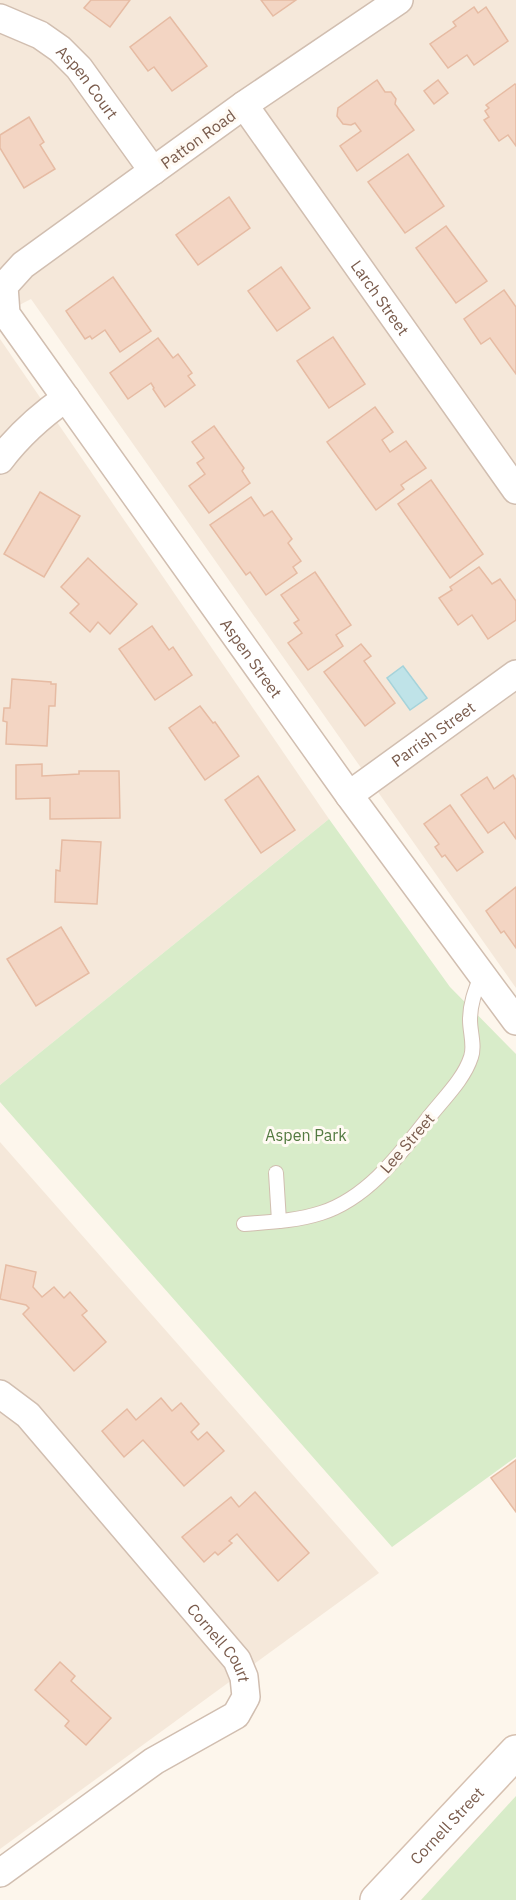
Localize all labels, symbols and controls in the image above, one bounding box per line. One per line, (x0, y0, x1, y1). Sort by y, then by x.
street label: Aspen Court (52, 41, 122, 123)
street label: Patton Road (157, 105, 239, 173)
street label: Larch Street (347, 256, 414, 339)
street label: Aspen Street (216, 614, 286, 702)
street label: Parrish Street (387, 697, 479, 771)
street label: Lee Street (375, 1109, 439, 1177)
park label: Aspen Park (265, 1125, 347, 1145)
street label: Cornell Court (183, 1599, 254, 1683)
street label: Cornell Street (406, 1783, 488, 1869)

